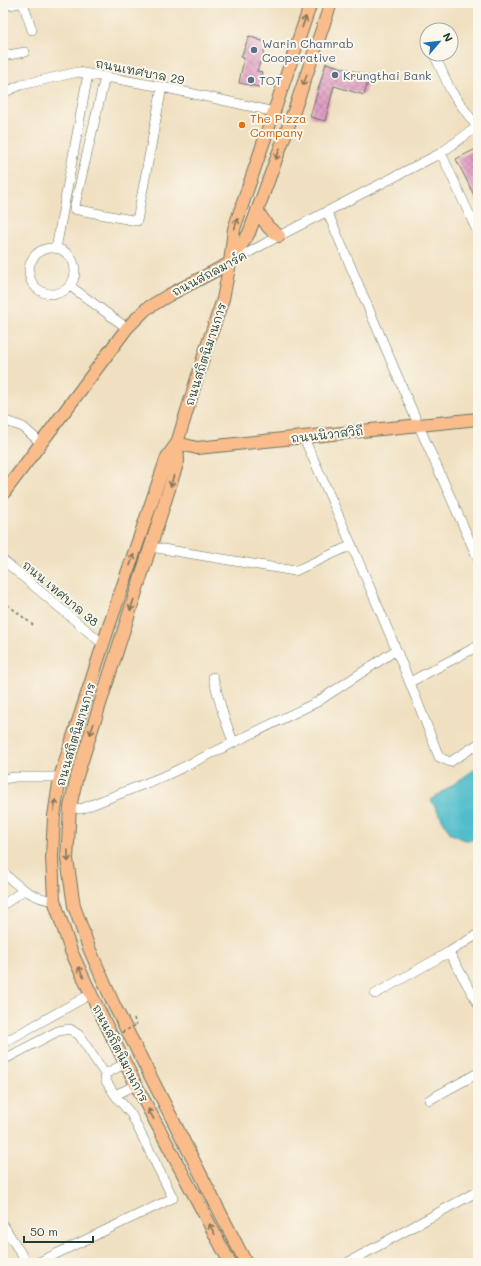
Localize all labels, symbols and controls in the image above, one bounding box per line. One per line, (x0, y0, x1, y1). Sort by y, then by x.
one-way arrow (301, 16, 308, 29)
north arrow (419, 22, 459, 62)
text: N (440, 30, 457, 44)
place label: Warin Chamrab Cooperative (262, 35, 354, 65)
marker: Warin Chamrab Cooperative (249, 45, 259, 55)
street label: ถนนเทศบาล 29 (94, 55, 186, 87)
place label: Krungthai Bank (343, 67, 431, 83)
marker: Krungthai Bank (330, 70, 340, 80)
place label: TOT (259, 72, 282, 88)
one-way arrow (300, 73, 308, 85)
marker: TOT (246, 75, 256, 85)
place label: The Pizza Company (250, 110, 307, 140)
marker: The Pizza Company (237, 120, 247, 130)
one-way arrow (273, 148, 281, 160)
one-way arrow (233, 218, 240, 231)
street label: ถนนสถลมาร์ค (169, 246, 249, 300)
street label: ถนนสถิตนิมานการ (181, 300, 229, 408)
street label: ถนนนิวาสวิถี (290, 422, 364, 446)
one-way arrow (168, 475, 175, 488)
one-way arrow (128, 554, 136, 566)
street label: ถนน เทศบาล 38 (20, 556, 102, 630)
one-way arrow (128, 599, 135, 612)
street label: ถนนสถิตนิมานการ (52, 680, 98, 788)
one-way arrow (88, 722, 95, 735)
one-way arrow (52, 799, 60, 812)
one-way arrow (64, 849, 72, 862)
one-way arrow (77, 966, 84, 978)
street label: ถนนสถิตนิมานการ (89, 1001, 153, 1105)
one-way arrow (147, 1108, 154, 1120)
scale bar (24, 1218, 93, 1244)
text: 50 m (30, 1223, 58, 1239)
one-way arrow (207, 1223, 215, 1235)

